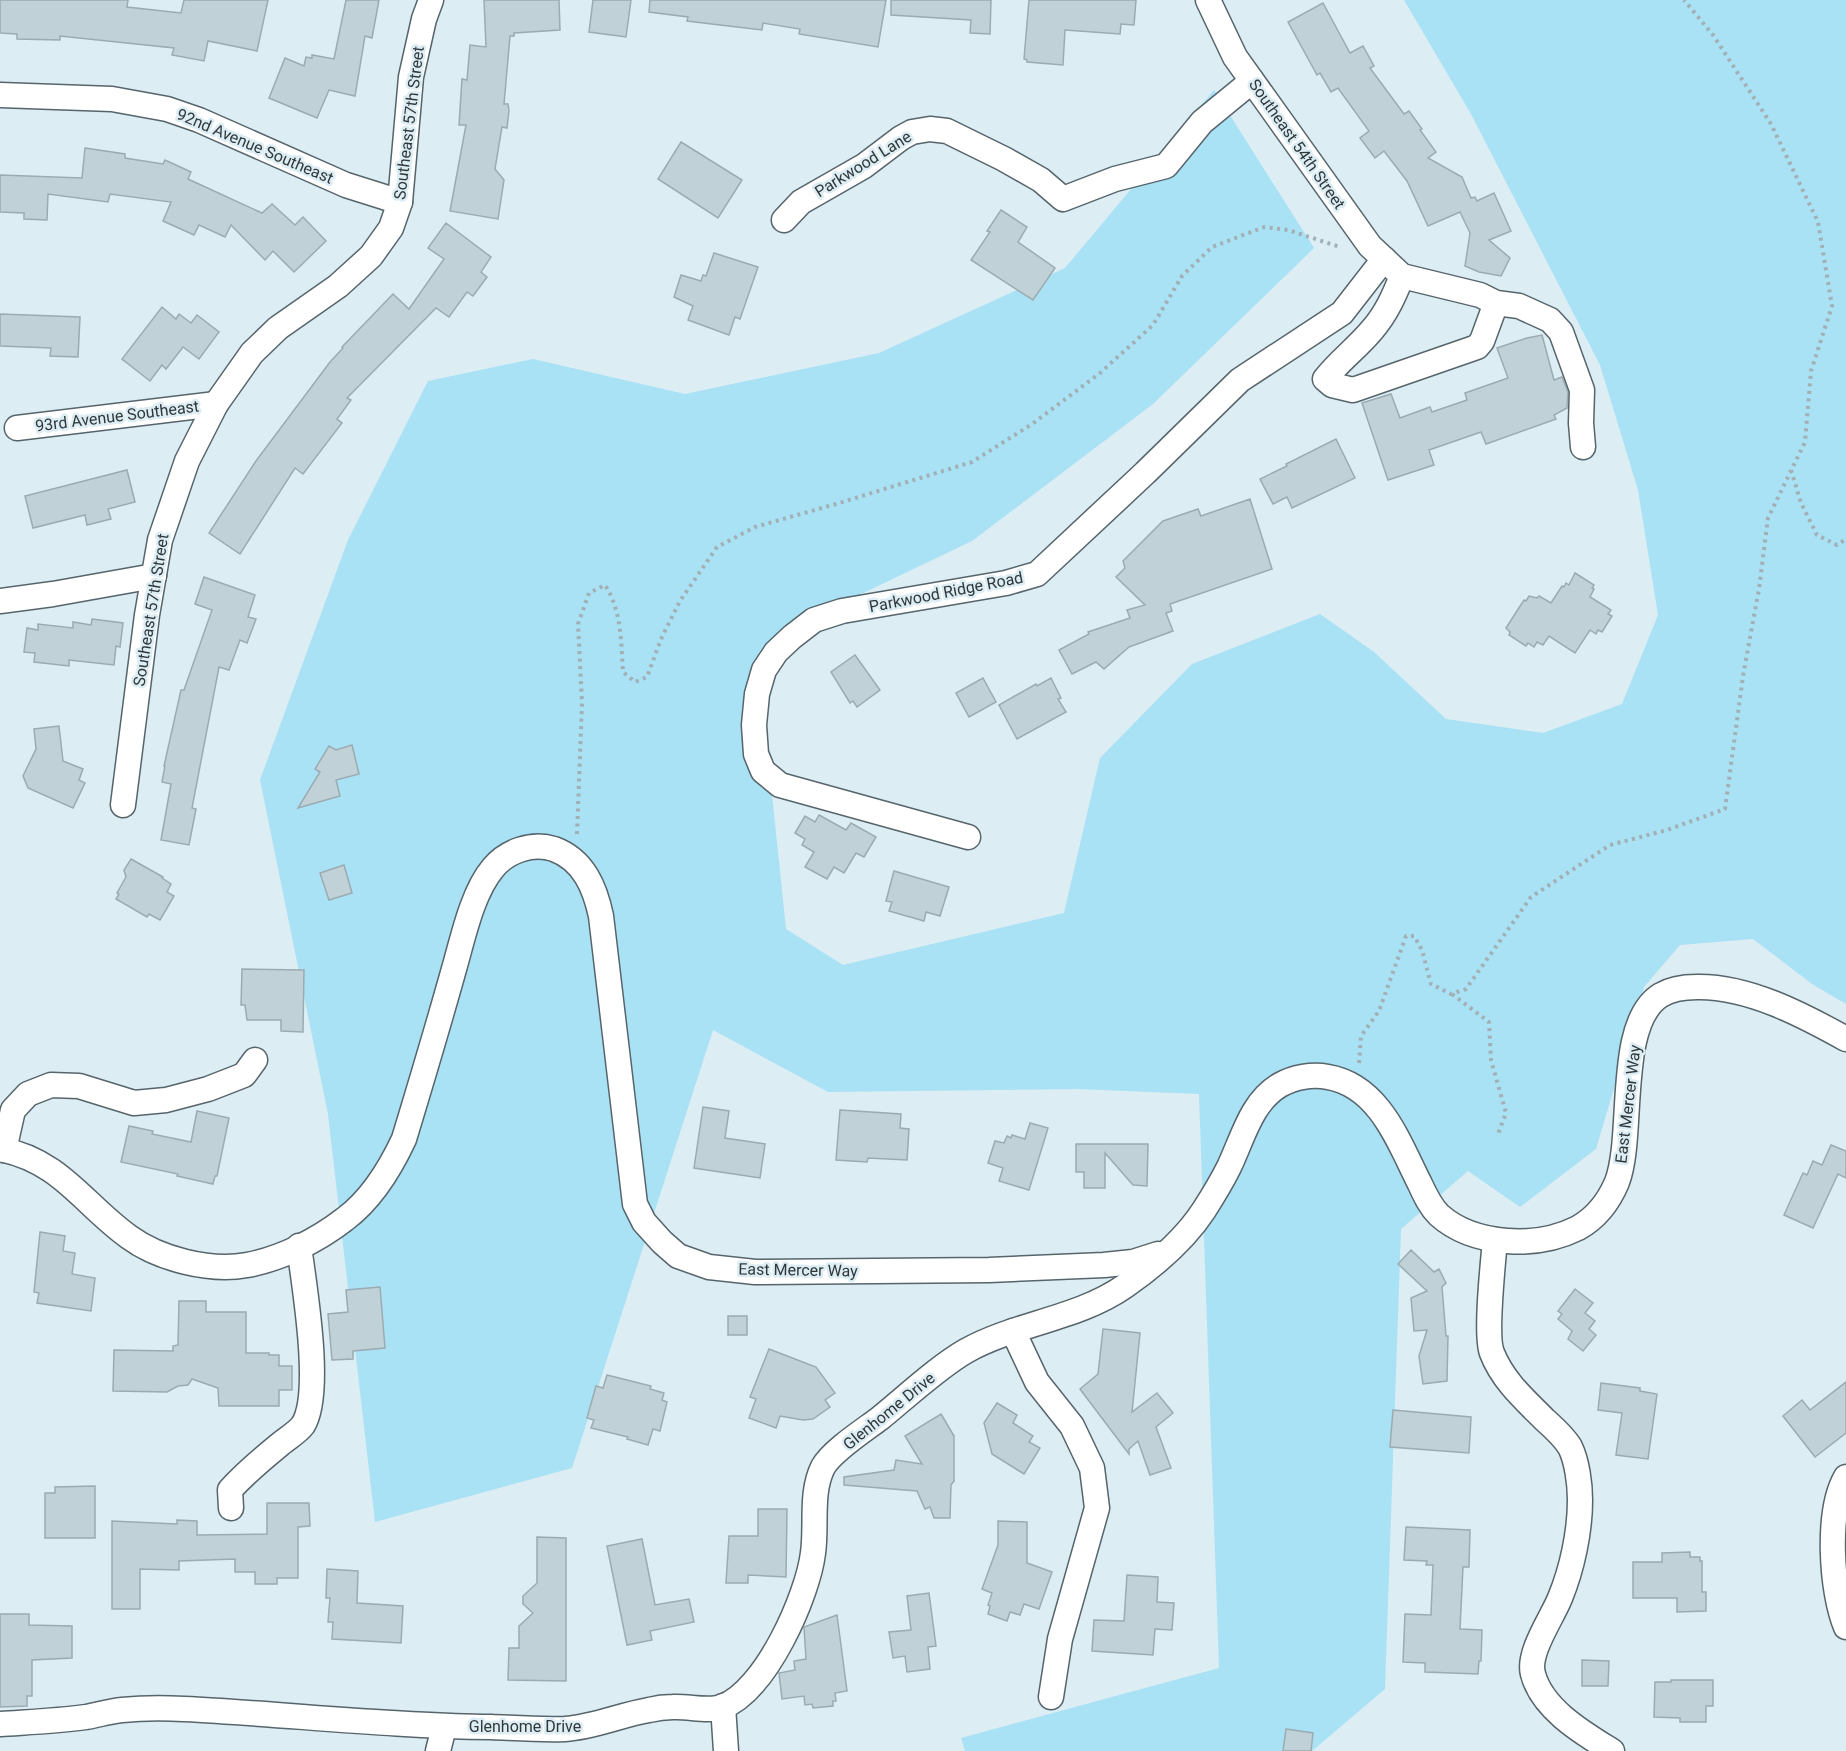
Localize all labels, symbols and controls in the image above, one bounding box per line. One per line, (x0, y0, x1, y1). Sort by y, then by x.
street label: Southeast 57th Street (390, 45, 428, 201)
street label: Southeast 54th Street (1245, 75, 1349, 213)
street label: 92nd Avenue Southeast (174, 104, 336, 188)
street label: Parkwood Lane (811, 127, 915, 201)
street label: 93rd Avenue Southeast (34, 397, 200, 435)
street label: Southeast 57th Street (130, 532, 172, 688)
street label: Parkwood Ridge Road (867, 568, 1025, 616)
street label: East Mercer Way (1611, 1043, 1645, 1164)
street label: East Mercer Way (738, 1259, 858, 1281)
street label: Glenhome Drive (839, 1368, 939, 1454)
street label: Glenhome Drive (469, 1717, 581, 1736)

